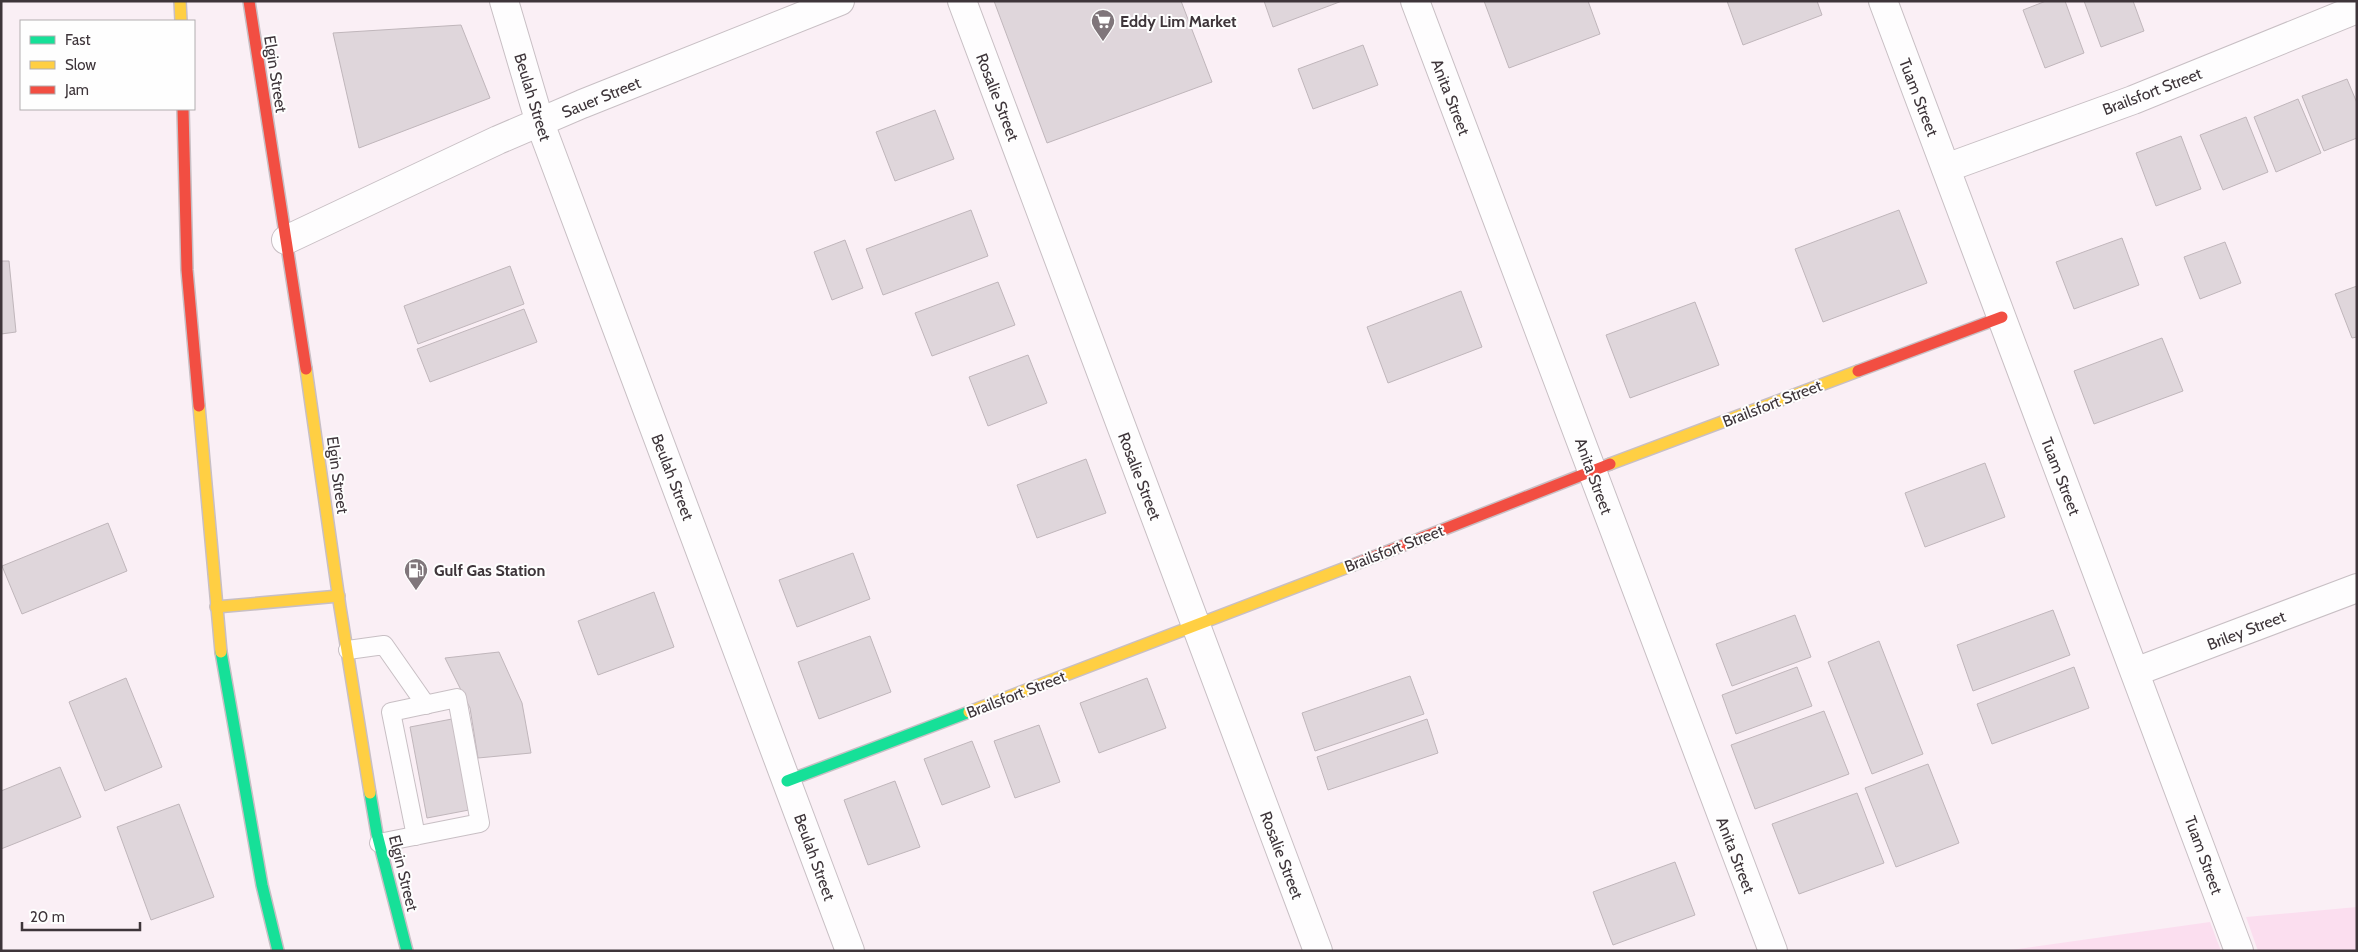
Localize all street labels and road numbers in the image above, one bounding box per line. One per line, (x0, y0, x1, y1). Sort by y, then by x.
street label: Elgin Street (260, 34, 291, 115)
street label: Beulah Street (510, 51, 555, 144)
street label: Rosalie Street (972, 51, 1023, 144)
street label: Anita Street (1427, 56, 1474, 138)
street label: Tuam Street (1895, 56, 1942, 139)
street label: Brailsfort Street (2100, 64, 2205, 119)
street label: Sauer Street (559, 73, 644, 122)
street label: Brailsfort Street (1720, 376, 1825, 431)
street label: Rosalie Street (1114, 430, 1165, 523)
street label: Beulah Street (647, 431, 698, 524)
street label: Elgin Street (323, 435, 352, 516)
street label: Anita Street (1571, 435, 1616, 518)
street label: Tuam Street (2037, 435, 2084, 518)
street label: Brailsfort Street (1342, 521, 1447, 576)
street label: Briley Street (2204, 607, 2289, 654)
street label: Brailsfort Street (964, 667, 1069, 722)
street label: Rosalie Street (1256, 809, 1307, 902)
street label: Beulah Street (790, 811, 839, 904)
street label: Tuam Street (2181, 813, 2227, 897)
street label: Anita Street (1712, 814, 1759, 896)
street label: Elgin Street (385, 833, 422, 914)

